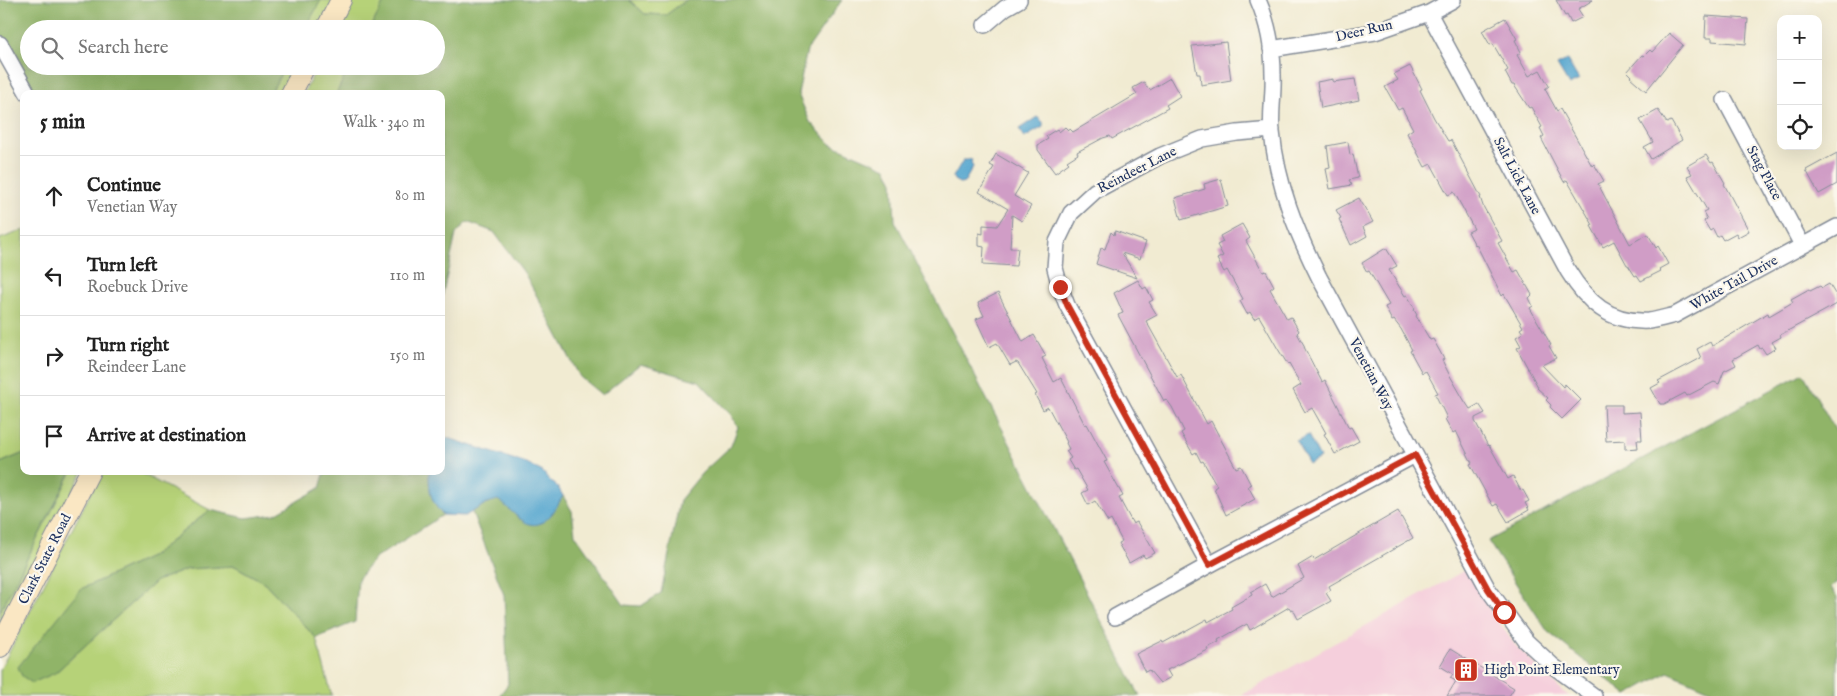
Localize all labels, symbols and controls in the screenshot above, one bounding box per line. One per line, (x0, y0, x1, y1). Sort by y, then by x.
map controls (1777, 15, 1822, 150)
button: + (1777, 15, 1822, 60)
street label: Deer Run (1334, 16, 1395, 46)
search box (20, 20, 445, 75)
icon: search (38, 34, 66, 62)
text: Search here (78, 36, 169, 60)
button: − (1777, 60, 1822, 105)
button: locate (1777, 105, 1822, 150)
text: 5 min (40, 109, 85, 136)
text: Walk · 340 m (343, 113, 425, 133)
street label: Salt Lick Lane (1489, 134, 1545, 218)
street label: Reindeer Lane (1094, 142, 1180, 198)
street label: Stag Place (1742, 143, 1786, 204)
text: Continue (87, 174, 161, 198)
icon: ahead (40, 182, 68, 210)
text: 80 m (395, 186, 425, 206)
text: Venetian Way (87, 198, 177, 218)
street label: White Tail Drive (1687, 251, 1782, 315)
text: Turn left (87, 254, 158, 278)
icon: left (40, 262, 68, 290)
text: 110 m (389, 266, 425, 286)
route end (1049, 276, 1072, 299)
text: Roebuck Drive (87, 278, 188, 298)
text: Turn right (87, 334, 169, 358)
street label: Venetian Way (1344, 334, 1398, 413)
icon: right (40, 342, 68, 370)
text: 150 m (390, 346, 425, 366)
text: Reindeer Lane (87, 358, 186, 378)
icon: arrive (40, 422, 68, 450)
text: Arrive at destination (87, 424, 246, 448)
street label: Clark State Road (14, 510, 76, 607)
route start (1493, 601, 1516, 624)
building icon: High Point Elementary (1453, 657, 1479, 683)
place label: High Point Elementary (1484, 661, 1620, 679)

